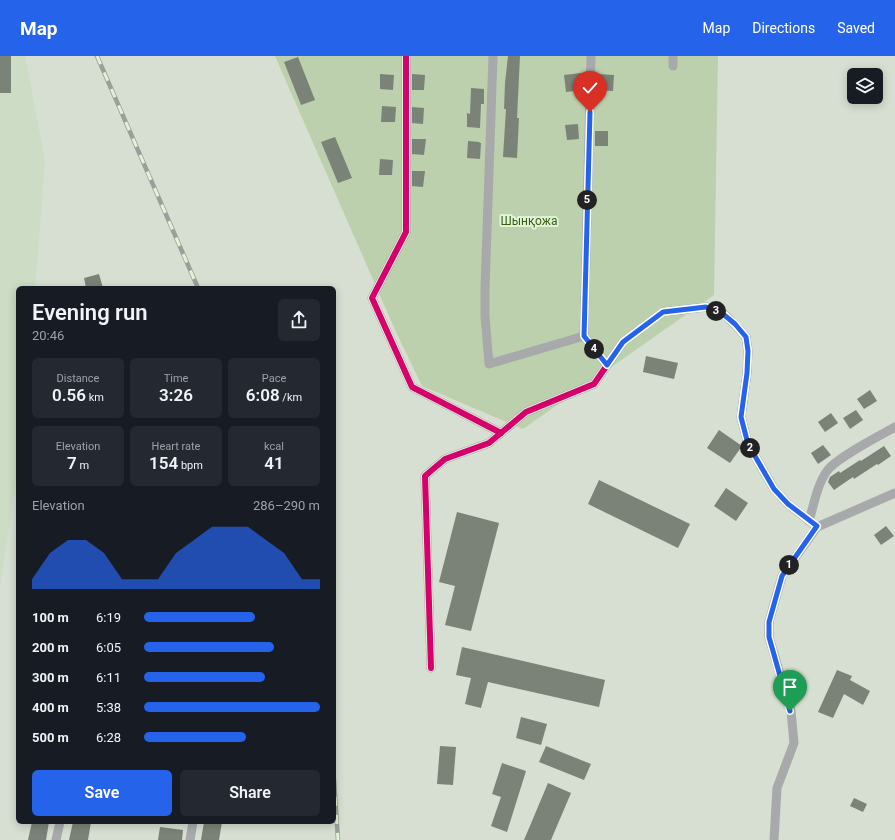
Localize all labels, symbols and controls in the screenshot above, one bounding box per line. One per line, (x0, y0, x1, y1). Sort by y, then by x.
text: Map (20, 17, 58, 40)
text: Map (703, 20, 730, 36)
text: Directions (752, 20, 815, 36)
text: Saved (837, 20, 875, 36)
map controls (847, 68, 883, 104)
button: layers (847, 68, 883, 104)
pin (573, 71, 607, 112)
icon: check (579, 77, 601, 99)
pin: 5 (577, 190, 597, 210)
text: 5 (584, 193, 590, 206)
park label: Шынқожа (500, 214, 558, 228)
button: share (278, 299, 320, 341)
text: Evening run (32, 300, 148, 325)
pin: 3 (706, 301, 726, 321)
text: 3 (713, 304, 719, 317)
text: 20:46 (32, 328, 64, 343)
pin: 4 (584, 339, 604, 359)
text: 4 (591, 342, 597, 355)
text: Distance (57, 372, 99, 385)
text: Time (164, 372, 188, 385)
text: Pace (262, 372, 286, 385)
text: 0.56 (52, 385, 86, 405)
text: 3:26 (159, 385, 193, 405)
text: 6:08 (246, 385, 280, 405)
text: km (86, 391, 104, 404)
text: /km (280, 391, 302, 404)
pin: 2 (740, 438, 760, 458)
text: Elevation (56, 440, 100, 453)
text: Heart rate (152, 440, 200, 453)
text: kcal (264, 440, 284, 453)
text: 2 (747, 441, 753, 454)
text: 7 (67, 453, 77, 473)
text: 154 (149, 453, 178, 473)
text: 41 (264, 453, 284, 473)
text: m (77, 459, 89, 472)
text: bpm (178, 459, 203, 472)
text: Elevation (32, 498, 85, 513)
text: 286–290 m (253, 498, 320, 513)
pin: 1 (779, 555, 799, 575)
text: 1 (786, 558, 792, 571)
text: 100 m (32, 610, 69, 625)
text: 6:19 (96, 610, 121, 625)
text: 200 m (32, 640, 69, 655)
text: 6:05 (96, 640, 121, 655)
text: 300 m (32, 670, 69, 685)
text: 6:11 (96, 670, 121, 685)
pin (773, 670, 807, 711)
icon: arrive (779, 676, 801, 698)
text: 400 m (32, 700, 69, 715)
text: 5:38 (96, 700, 121, 715)
text: 500 m (32, 730, 69, 745)
text: 6:28 (96, 730, 121, 745)
button: Save (32, 770, 172, 816)
button: Share (180, 770, 320, 816)

